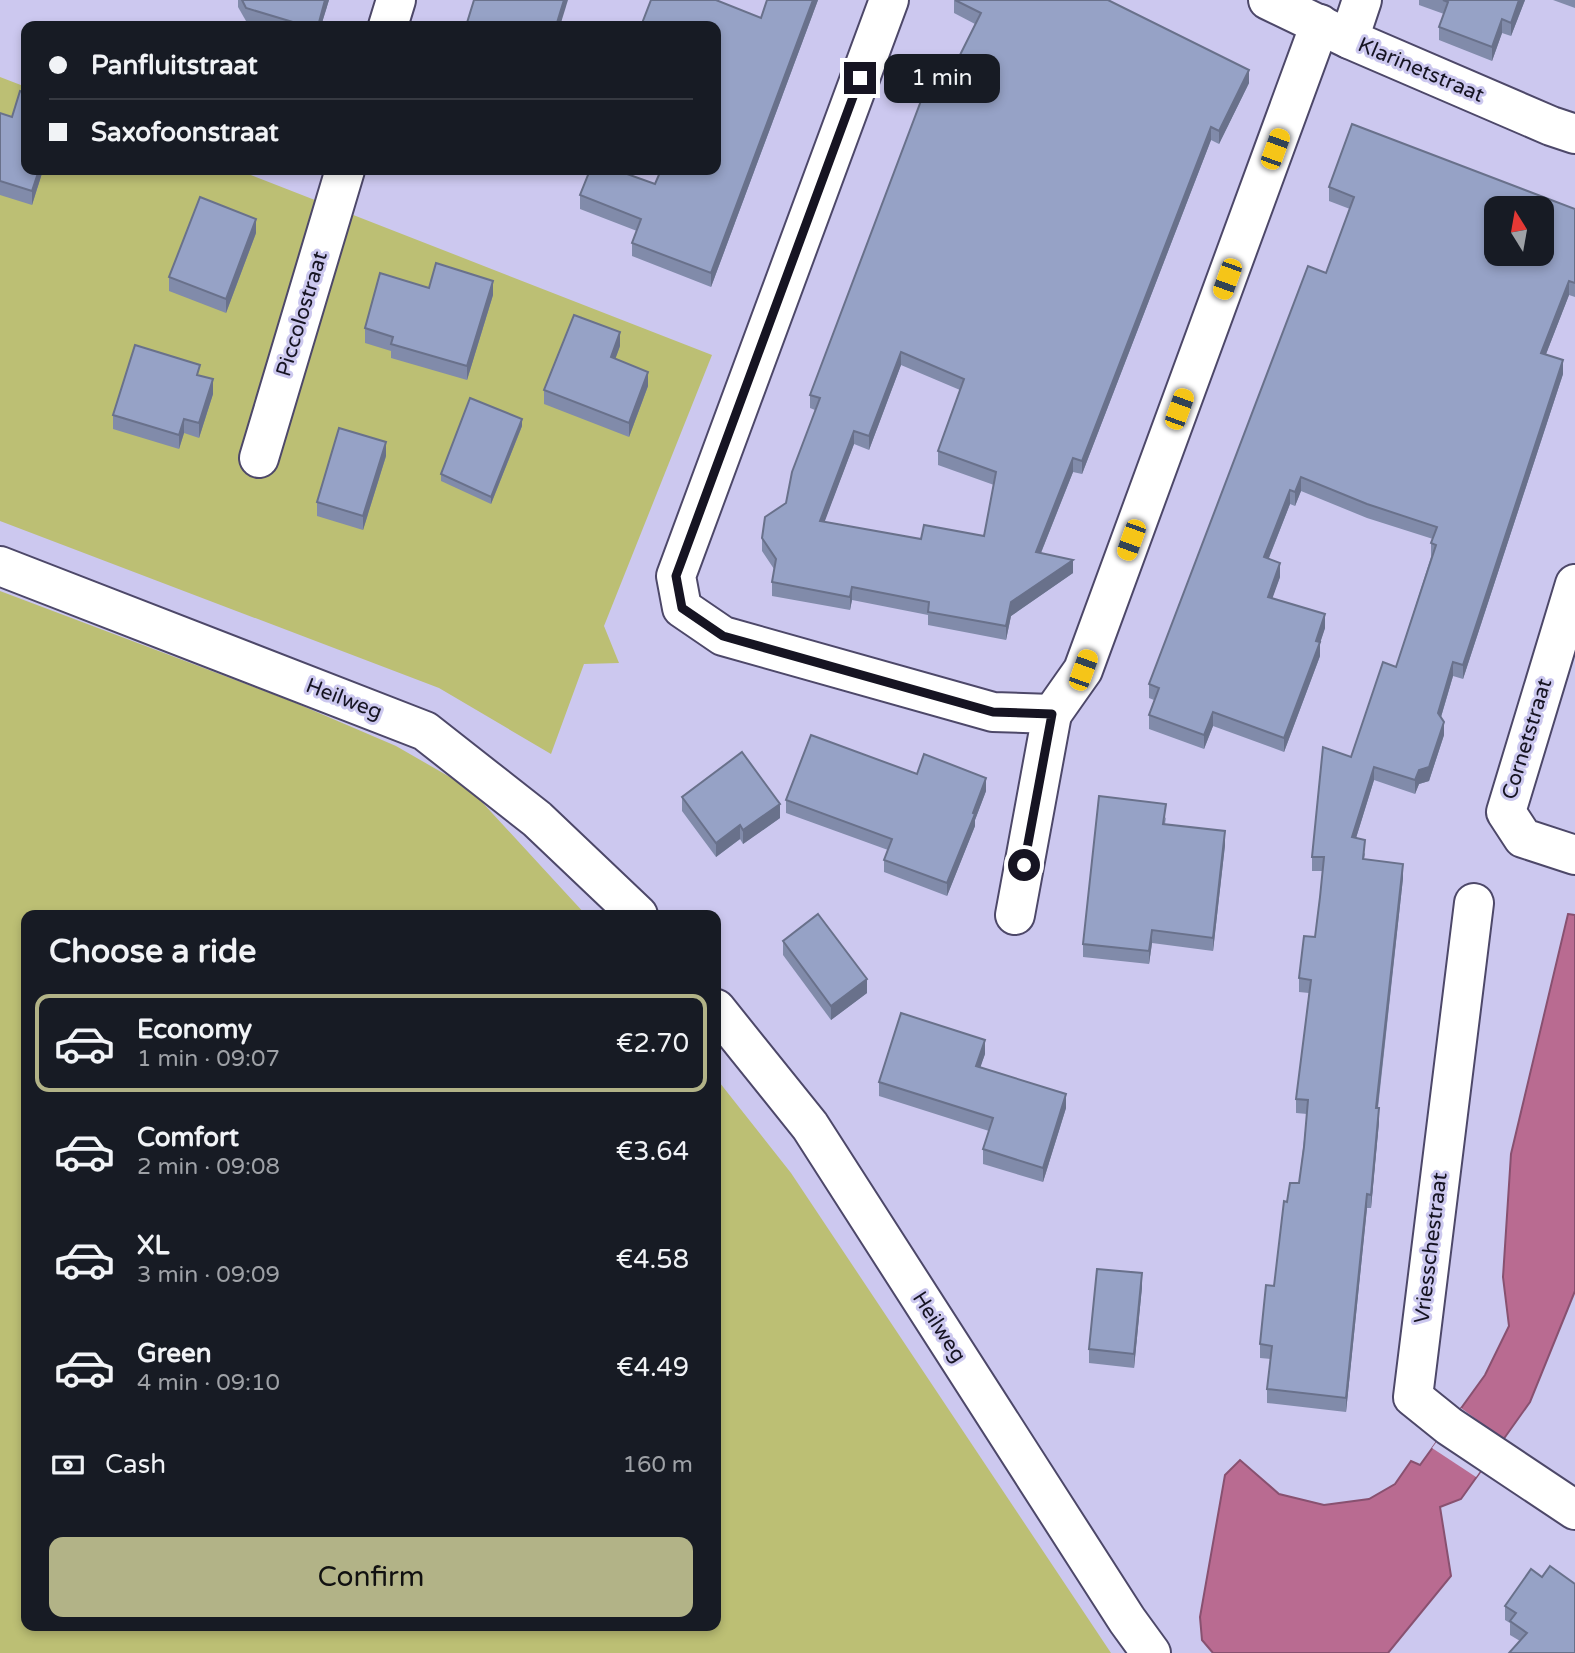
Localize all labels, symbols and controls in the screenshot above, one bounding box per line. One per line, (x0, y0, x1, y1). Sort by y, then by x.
street label: Klarinetstraat (1354, 32, 1488, 108)
text: Panfluitstraat (91, 50, 258, 81)
callout: 1 min (884, 54, 1000, 102)
route end (844, 62, 876, 94)
text: 1 min (911, 64, 973, 92)
text: Saxofoonstraat (91, 117, 279, 148)
car (1258, 126, 1293, 172)
north arrow (1484, 196, 1554, 266)
map controls (1484, 196, 1554, 266)
street label: Piccolostraat (271, 248, 333, 380)
car (1210, 256, 1245, 302)
car (1162, 386, 1197, 432)
car (1114, 517, 1149, 563)
car (1066, 647, 1101, 693)
street label: Heilweg (302, 673, 386, 725)
street label: Cornetstraat (1497, 675, 1557, 803)
route start (1008, 849, 1040, 881)
text: Choose a ride (49, 933, 256, 971)
icon: car (53, 1012, 116, 1075)
text: Economy (137, 1014, 252, 1045)
text: €2.70 (616, 1028, 689, 1059)
text: 1 min · 09:07 (137, 1045, 280, 1073)
icon: car (53, 1120, 116, 1183)
text: Comfort (137, 1122, 239, 1153)
text: €3.64 (616, 1136, 689, 1167)
text: 2 min · 09:08 (137, 1153, 280, 1181)
street label: Vriesschestraat (1409, 1171, 1453, 1325)
icon: car (53, 1228, 116, 1291)
text: XL (137, 1230, 169, 1261)
text: €4.58 (616, 1244, 689, 1275)
text: 3 min · 09:09 (137, 1261, 280, 1289)
street label: Heilweg (907, 1287, 971, 1367)
icon: car (53, 1336, 116, 1399)
text: Green (137, 1338, 212, 1369)
text: €4.49 (616, 1352, 689, 1383)
text: 4 min · 09:10 (137, 1369, 280, 1397)
icon: cash (49, 1446, 87, 1484)
text: Cash (105, 1449, 166, 1480)
text: 160 m (623, 1451, 693, 1479)
button: Confirm (49, 1537, 693, 1617)

